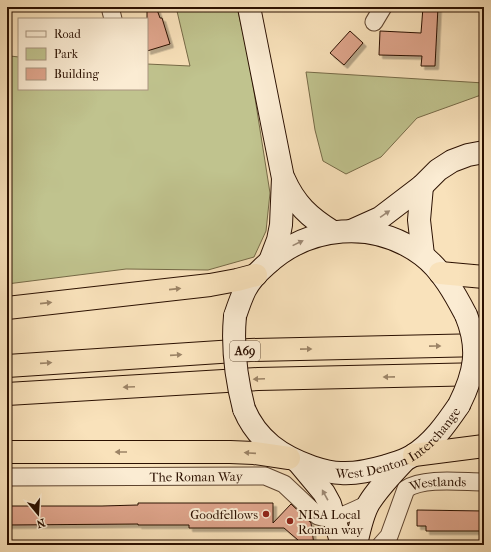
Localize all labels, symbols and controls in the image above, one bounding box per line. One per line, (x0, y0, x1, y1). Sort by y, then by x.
legend (18, 18, 148, 90)
text: Road (54, 27, 81, 41)
text: Park (54, 47, 79, 61)
text: Building (54, 67, 99, 81)
one-way arrow (380, 210, 390, 218)
one-way arrow (292, 240, 303, 246)
one-way arrow (169, 286, 181, 292)
one-way arrow (40, 300, 52, 307)
road number: A69 (230, 341, 260, 361)
one-way arrow (429, 343, 441, 350)
one-way arrow (300, 346, 313, 352)
one-way arrow (170, 352, 182, 359)
one-way arrow (40, 360, 52, 367)
one-way arrow (383, 373, 395, 380)
one-way arrow (253, 376, 265, 383)
one-way arrow (122, 384, 135, 390)
street label: West Denton Interchange (334, 404, 464, 481)
one-way arrow (114, 449, 127, 455)
one-way arrow (244, 449, 257, 456)
street label: The Roman Way (149, 469, 244, 484)
street label: Westlands (407, 474, 467, 494)
one-way arrow (322, 489, 328, 501)
north arrow (18, 494, 58, 534)
place label: Goodfellows (190, 507, 258, 522)
place label: NISA Local Roman way (298, 507, 364, 537)
marker: Goodfellows (261, 509, 271, 519)
text: N (34, 516, 47, 531)
marker: NISA Local Roman way (285, 516, 295, 526)

